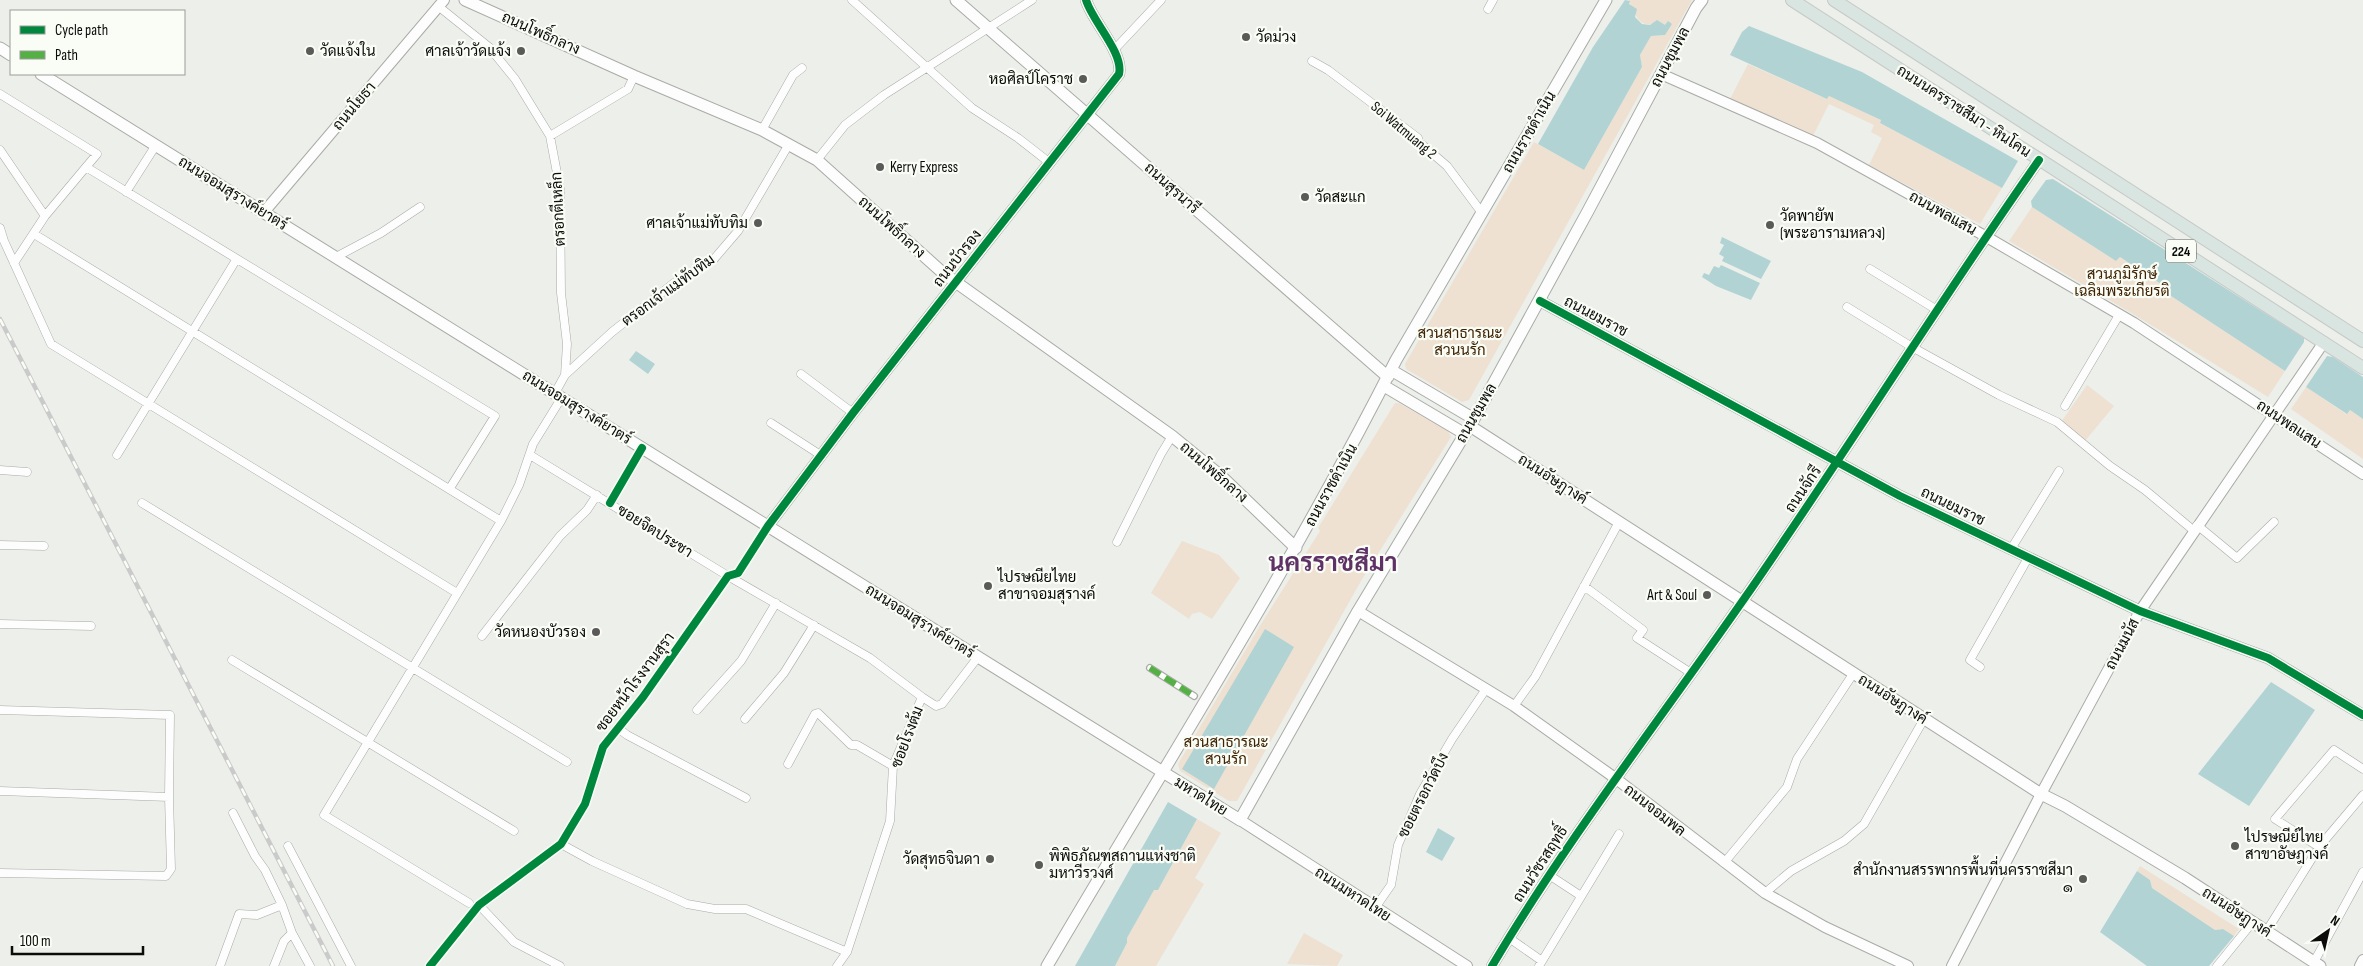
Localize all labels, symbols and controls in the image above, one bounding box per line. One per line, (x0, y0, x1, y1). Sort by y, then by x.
street label: ถนนโพธิ์กลาง (499, 2, 586, 59)
legend (10, 10, 185, 75)
text: Cycle path (55, 21, 108, 40)
street label: ถนนชุมพล (1647, 24, 1695, 91)
place label: วัดม่วง (1256, 27, 1296, 47)
marker: วัดม่วง (1240, 31, 1252, 43)
place label: วัดแจ้งใน (320, 41, 376, 61)
place label: ศาลเจ้าวัดแจ้ง (425, 41, 511, 61)
marker: วัดแจ้งใน (304, 45, 316, 57)
marker: ศาลเจ้าวัดแจ้ง (515, 45, 527, 57)
text: Path (55, 46, 78, 65)
street label: ถนนนครราชสีมา - หินโคน (1893, 60, 2035, 162)
place label: หอศิลป์โคราช (989, 69, 1073, 89)
marker: หอศิลป์โคราช (1077, 73, 1089, 85)
street label: ถนนโยธา (328, 78, 380, 134)
street label: ถนนราชดำเนิน (1498, 88, 1561, 177)
street label: Soi Watmuang 2 (1367, 97, 1440, 163)
street label: ถนนจอมสุรางค์ยาตร์ (174, 151, 292, 236)
place label: Kerry Express (890, 158, 958, 177)
street label: ถนนสุรนารี (1139, 158, 1204, 219)
marker: Kerry Express (874, 161, 886, 173)
street label: ตรอกตีเหล็ก (545, 171, 570, 247)
street label: ถนนพลแสน (1906, 187, 1980, 240)
street label: ถนนโพธิ์กลาง (854, 188, 933, 262)
place label: วัดสะแก (1315, 188, 1366, 207)
marker: วัดสะแก (1299, 191, 1311, 203)
place label: วัดพายัพ (พระอารามหลวง) (1780, 207, 1885, 243)
place label: ศาลเจ้าแม่ทับทิม (646, 213, 748, 233)
marker: ศาลเจ้าแม่ทับทิม (752, 217, 764, 229)
marker: วัดพายัพ (พระอารามหลวง) (1764, 219, 1776, 231)
street label: ถนนบัวรอง (929, 226, 986, 291)
road number: 224 (2166, 240, 2196, 262)
street label: ตรอกเจ้าแม่ทับทิม (617, 249, 719, 331)
park label: สวนภูมิรักษ์ เฉลิมพระเกียรติ (2074, 264, 2170, 301)
street label: ถนนยมราช (1561, 292, 1631, 341)
park label: สวนสาธารณะ สวนนรัก (1417, 324, 1503, 360)
street label: ถนนจอมสุรางค์ยาตร์ (518, 365, 636, 450)
street label: ถนนชุมพล (1452, 380, 1502, 447)
street label: ถนนพลแสน (2253, 396, 2325, 453)
street label: ถนนโพธิ์กลาง (1176, 433, 1256, 507)
street label: ถนนราชดำเนิน (1301, 441, 1362, 530)
street label: ถนนอัษฎางค์ (1514, 449, 1592, 509)
street label: ถนนจักรี (1780, 462, 1826, 516)
street label: ถนนยมราช (1917, 483, 1988, 530)
street label: ซอยจิตประชา (613, 501, 696, 562)
district label: นครราชสีมา (1268, 547, 1398, 579)
place label: ไปรษณียไทย สาขาจอมสุรางค์ (997, 567, 1096, 605)
street label: ถนนจอมสุรางค์ยาตร์ (861, 579, 979, 664)
marker: ไปรษณียไทย สาขาจอมสุรางค์ (982, 580, 994, 592)
place label: Art & Soul (1646, 586, 1697, 605)
marker: Art & Soul (1701, 589, 1713, 601)
street label: ถนนมนัส (2101, 615, 2144, 673)
place label: วัดหนองบัวรอง (494, 623, 586, 642)
marker: วัดหนองบัวรอง (590, 626, 602, 638)
street label: ซอยหน้าโรงงานสุรา (591, 628, 680, 736)
street label: ถนนอัษฎางค์ (1854, 669, 1932, 729)
street label: ซอยโรงต้ม (886, 703, 928, 771)
park label: สวนสาธารณะ สวนรัก (1183, 733, 1269, 769)
street label: ซอยตรอกวัดบึง (1393, 749, 1453, 841)
street label: มหาดไทย (1171, 772, 1231, 820)
street label: ถนนจอมพล (1620, 780, 1690, 841)
street label: ถนนวัชรสฤทธิ์ (1503, 819, 1572, 906)
place label: ไปรษณีย์ไทย สาขาอัษฎางค์ (2244, 827, 2328, 864)
marker: ไปรษณีย์ไทย สาขาอัษฎางค์ (2229, 840, 2241, 852)
place label: พิพิธภัณฑสถานแห่งชาติ มหาวีรวงศ์ (1049, 846, 1196, 883)
place label: วัดสุทธจินดา (903, 850, 980, 870)
marker: วัดสุทธจินดา (984, 853, 996, 865)
place label: สำนักงานสรรพากรพื้นที่นครราชสีมา ๑ (1853, 855, 2073, 897)
marker: พิพิธภัณฑสถานแห่งชาติ มหาวีรวงศ์ (1033, 859, 1045, 871)
street label: ถนนมหาดไทย (1311, 862, 1395, 926)
marker: สำนักงานสรรพากรพื้นที่นครราชสีมา ๑ (2077, 873, 2089, 885)
street label: ถนนอัษฎางค์ (2198, 882, 2276, 942)
north arrow (2303, 906, 2353, 956)
text: N (2327, 911, 2343, 930)
scale bar (12, 924, 144, 956)
text: 100 m (20, 932, 51, 951)

